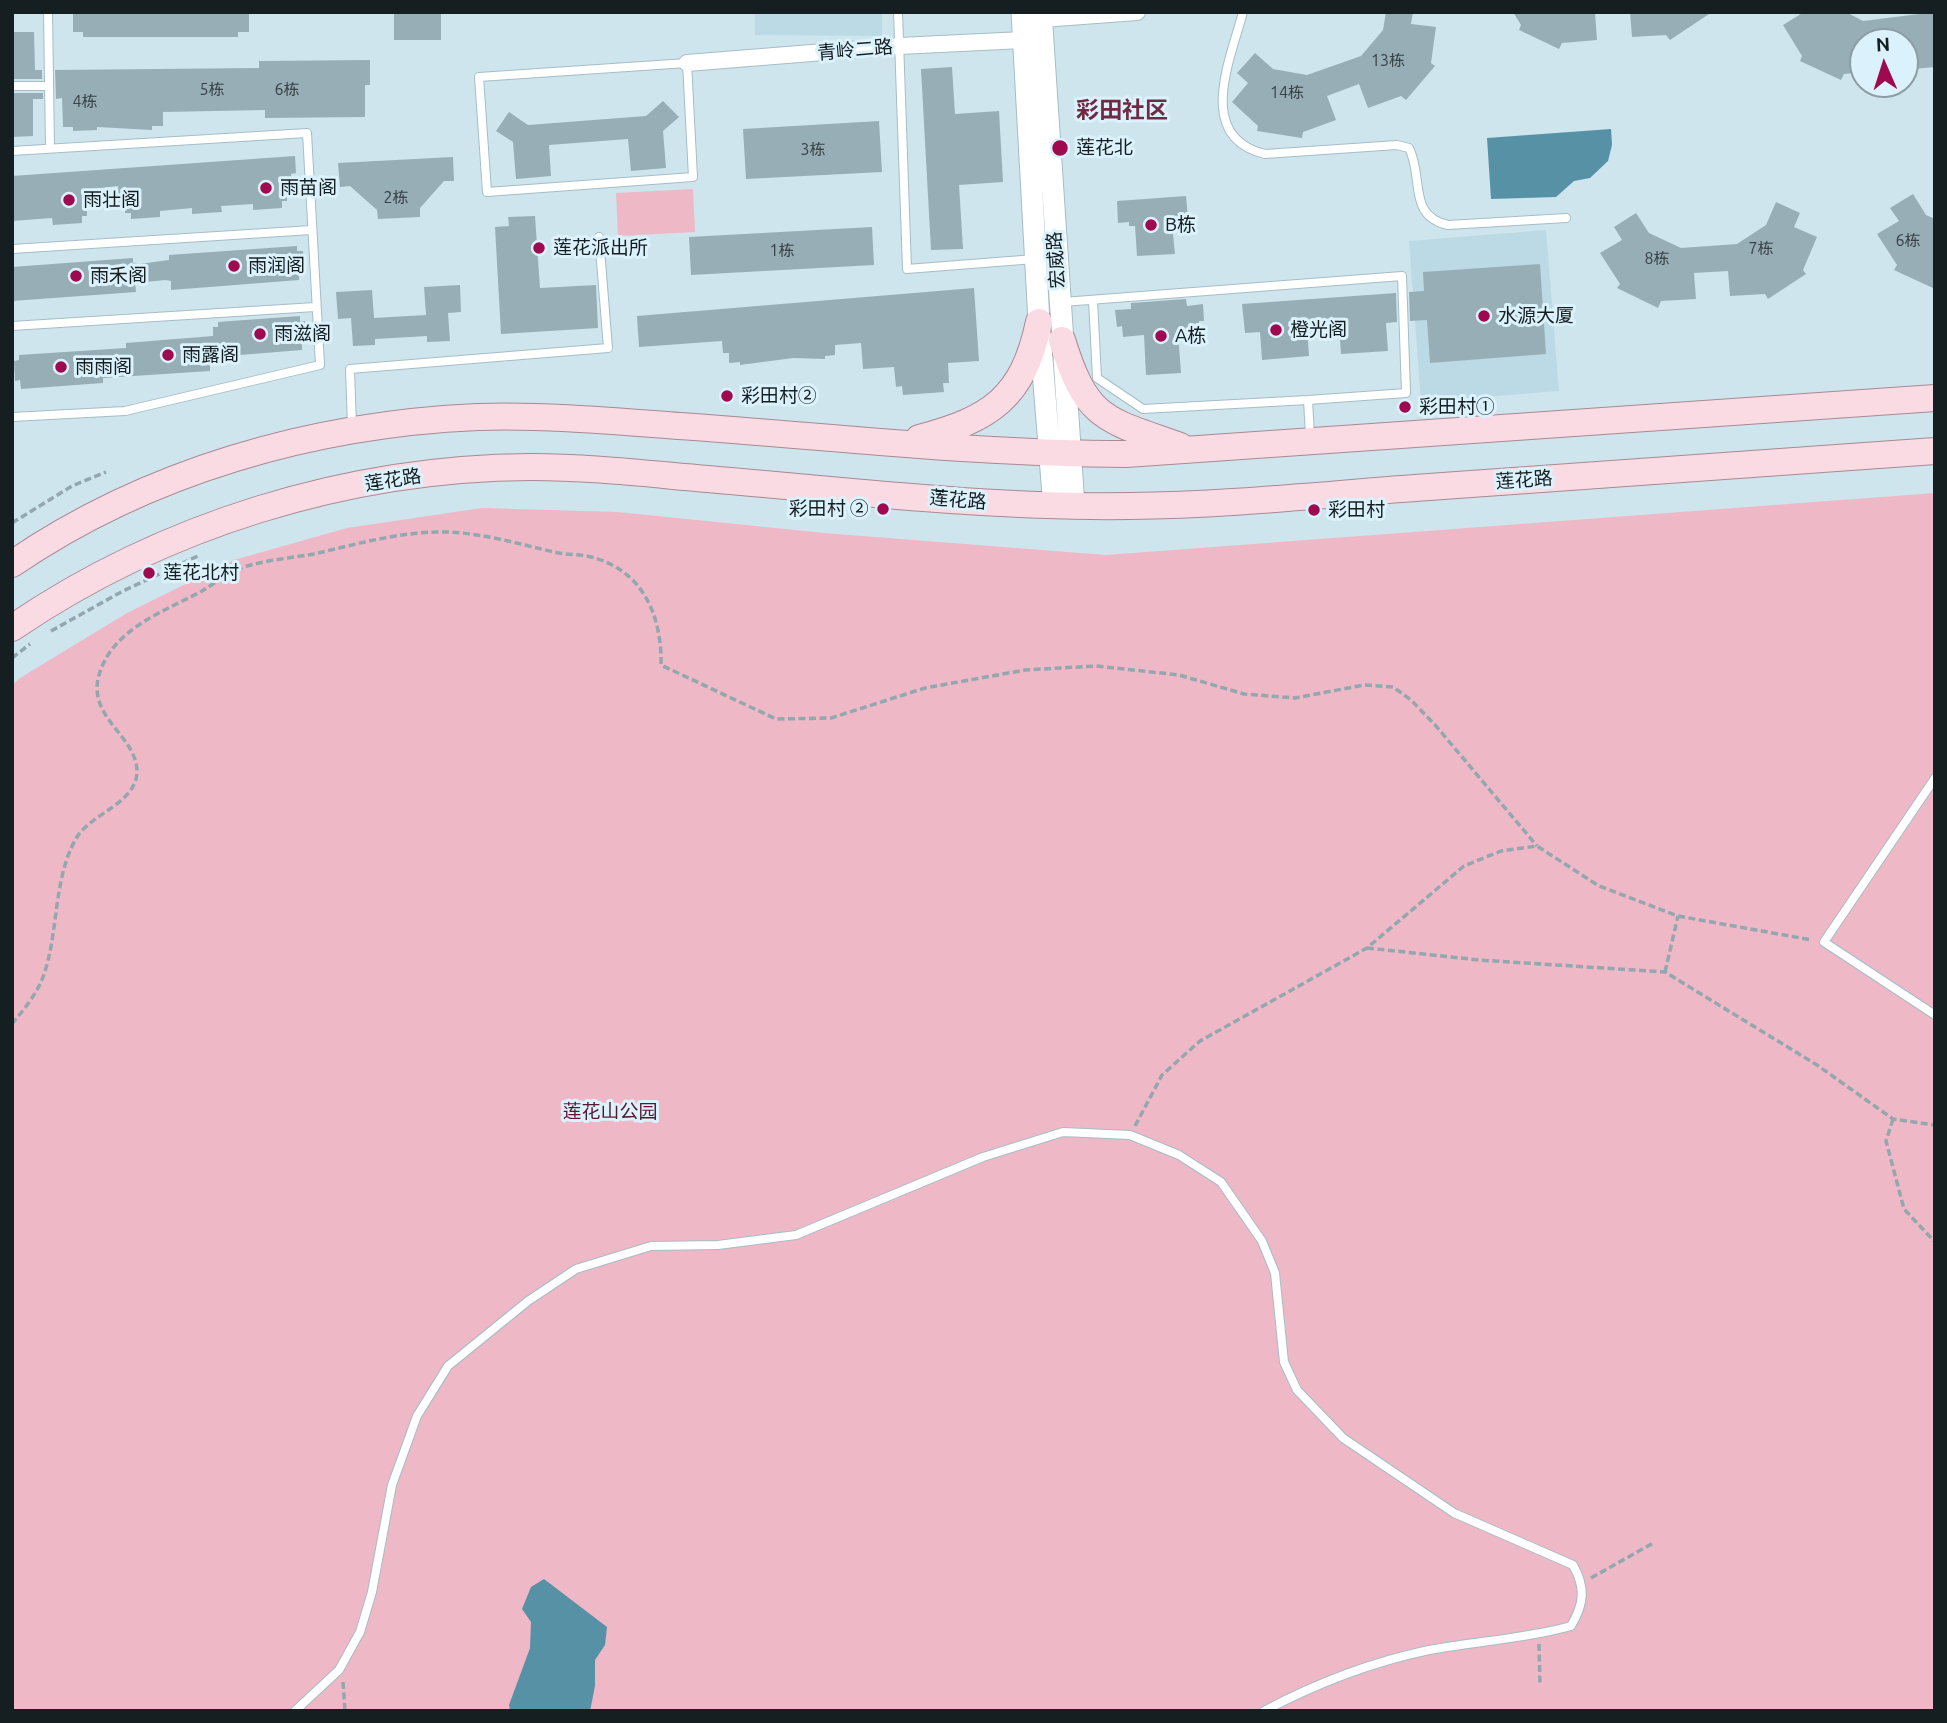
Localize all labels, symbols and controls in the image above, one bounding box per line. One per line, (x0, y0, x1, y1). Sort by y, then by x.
north arrow (1849, 28, 1919, 98)
text: N (1875, 33, 1891, 55)
street label: 青岭二路 (816, 35, 894, 65)
house number: 13栋 (1371, 51, 1405, 71)
house number: 5栋 (199, 80, 225, 100)
house number: 6栋 (274, 80, 300, 100)
house number: 14栋 (1270, 83, 1304, 103)
house number: 4栋 (72, 92, 98, 112)
district label: 彩田社区 (1076, 96, 1168, 124)
place label: 莲花北 (1076, 137, 1133, 159)
marker: 莲花北 (1050, 138, 1070, 158)
house number: 3栋 (800, 140, 826, 160)
place label: 雨苗阁 (280, 177, 337, 199)
marker: 雨苗阁 (258, 180, 274, 196)
house number: 2栋 (383, 188, 409, 208)
place label: 雨壮阁 (83, 189, 140, 211)
marker: 雨壮阁 (61, 192, 77, 208)
place label: B栋 (1165, 214, 1196, 236)
marker: B栋 (1143, 217, 1159, 233)
street label: 宏威路 (1043, 231, 1069, 289)
house number: 6栋 (1895, 231, 1921, 251)
place label: 莲花派出所 (553, 237, 648, 259)
house number: 7栋 (1748, 239, 1774, 259)
marker: 莲花派出所 (531, 240, 547, 256)
house number: 1栋 (769, 241, 795, 261)
house number: 8栋 (1644, 249, 1670, 269)
place label: 雨润阁 (248, 255, 305, 277)
marker: 雨润阁 (226, 258, 242, 274)
place label: 雨禾阁 (90, 265, 147, 287)
marker: 雨禾阁 (68, 268, 84, 284)
place label: 水源大厦 (1498, 305, 1574, 327)
marker: 水源大厦 (1476, 308, 1492, 324)
place label: 橙光阁 (1290, 319, 1347, 341)
marker: 橙光阁 (1268, 322, 1284, 338)
place label: 雨滋阁 (274, 323, 331, 345)
place label: A栋 (1175, 325, 1206, 347)
marker: 雨滋阁 (252, 326, 268, 342)
marker: A栋 (1153, 328, 1169, 344)
place label: 雨露阁 (182, 344, 239, 366)
marker: 雨露阁 (160, 347, 176, 363)
place label: 雨雨阁 (75, 356, 132, 378)
marker: 雨雨阁 (53, 359, 69, 375)
place label: 彩田村② (741, 385, 817, 407)
marker: 彩田村② (719, 388, 735, 404)
place label: 彩田村① (1419, 396, 1495, 418)
marker: 彩田村① (1397, 399, 1413, 415)
street label: 莲花路 (363, 464, 423, 496)
street label: 莲花路 (1495, 467, 1553, 493)
street label: 莲花路 (929, 486, 987, 514)
place label: 彩田村 ② (789, 498, 869, 520)
place label: 彩田村 (1328, 499, 1385, 521)
marker: 彩田村 ② (875, 501, 891, 517)
marker: 彩田村 (1306, 502, 1322, 518)
place label: 莲花北村 (163, 562, 239, 584)
marker: 莲花北村 (141, 565, 157, 581)
park label: 莲花山公园 (563, 1101, 657, 1123)

